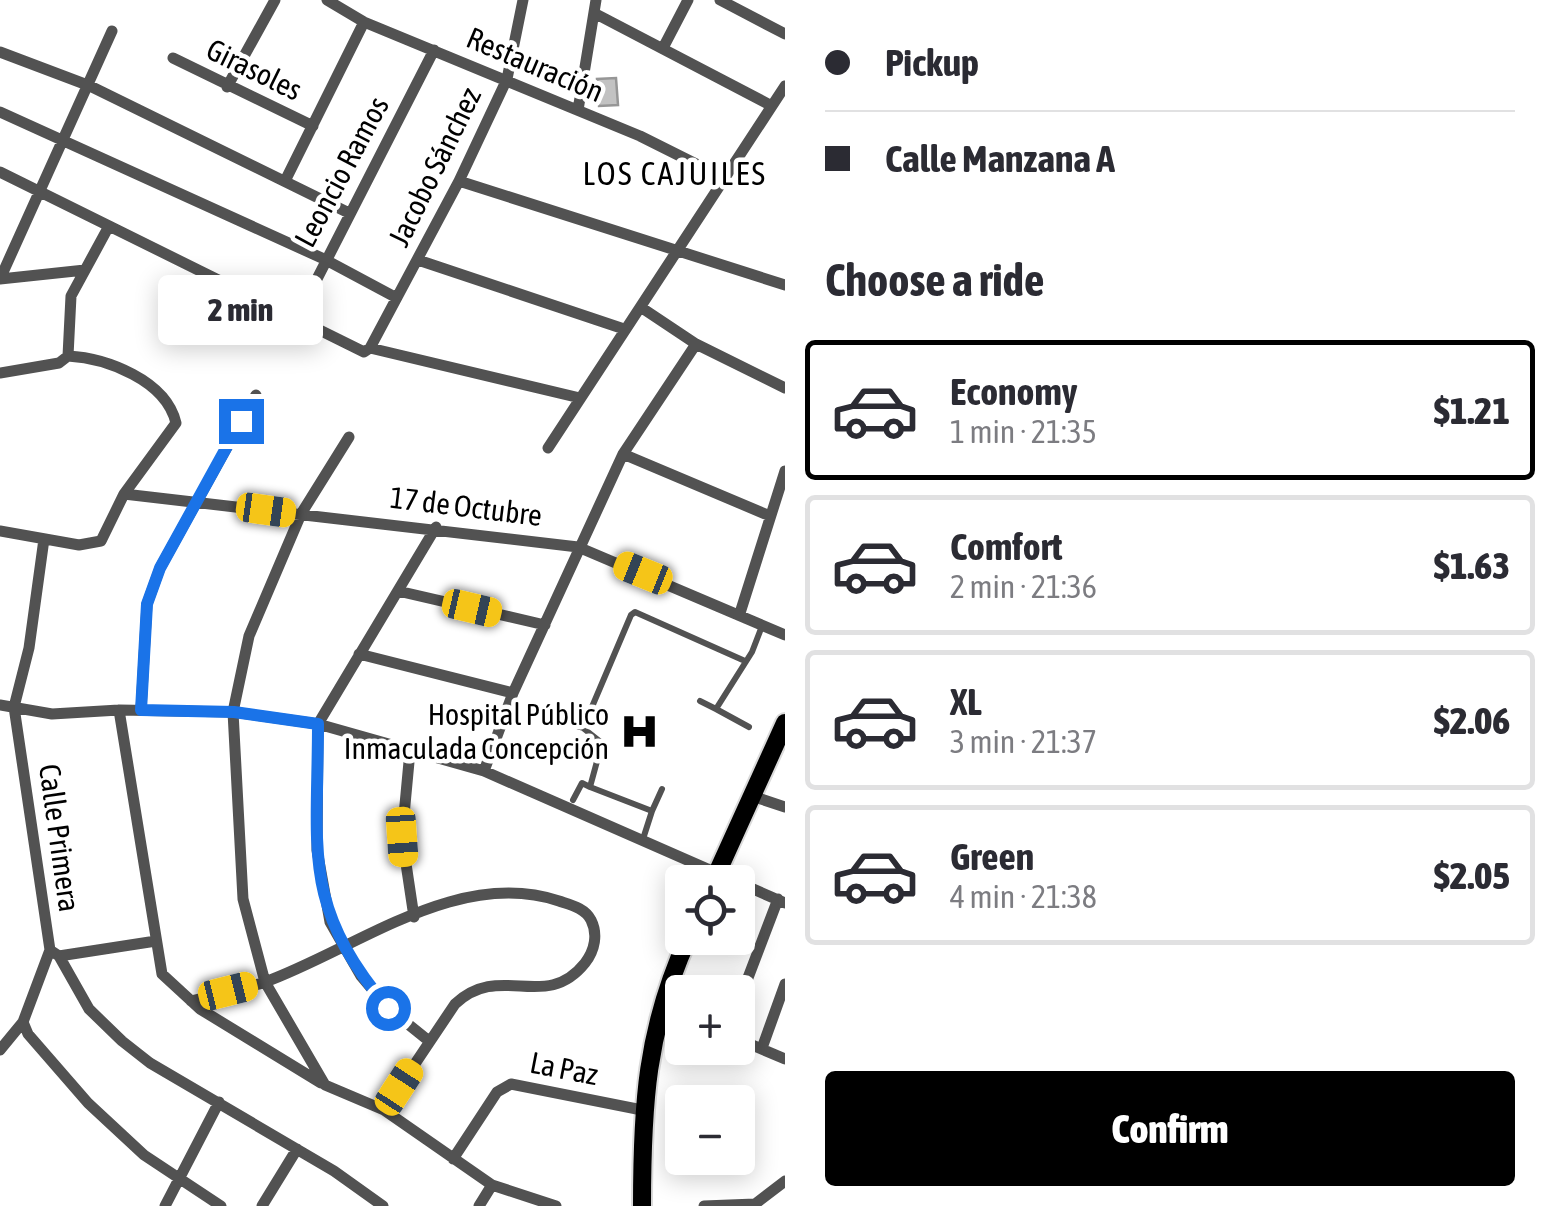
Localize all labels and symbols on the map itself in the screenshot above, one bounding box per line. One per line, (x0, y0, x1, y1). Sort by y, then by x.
street label: Restauración (462, 20, 609, 108)
street label: Girasoles (201, 32, 308, 107)
street label: Jacobo Sánchez (381, 81, 487, 251)
street label: Leoncio Ramos (287, 91, 395, 252)
district label: LOS CAJUILES (582, 155, 768, 192)
callout: 2 min (158, 276, 324, 346)
route end (219, 399, 264, 444)
street label: 17 de Octubre (388, 480, 544, 532)
car (234, 491, 298, 529)
car (610, 548, 676, 598)
car (439, 587, 505, 629)
place label: Hospital Público Inmaculada Concepción (344, 697, 609, 765)
hospital icon: Hospital Público Inmaculada Concepción (618, 711, 660, 753)
street label: Calle Primera (33, 762, 87, 914)
car (385, 806, 419, 868)
car (195, 969, 261, 1013)
route start (366, 986, 411, 1031)
street label: La Paz (527, 1045, 601, 1091)
car (370, 1054, 428, 1120)

